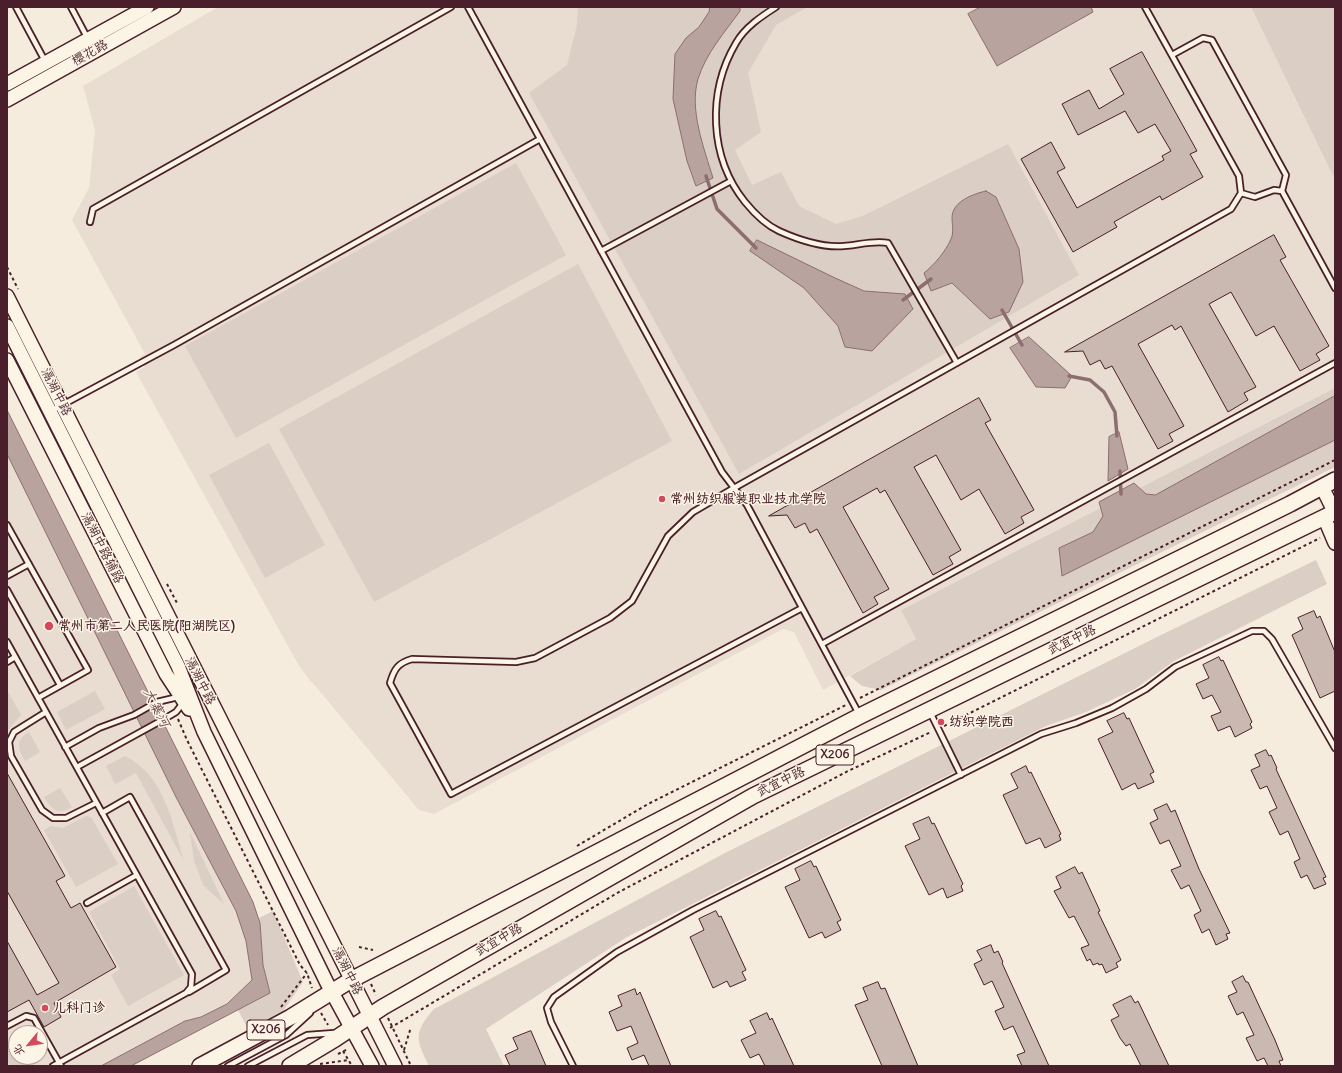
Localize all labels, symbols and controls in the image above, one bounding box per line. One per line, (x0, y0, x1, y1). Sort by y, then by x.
street label: 樱花路 (69, 37, 111, 69)
street label: 滆湖中路 (37, 365, 75, 419)
place label: 常州纺织服装职业技术学院 (670, 491, 826, 507)
marker: 常州纺织服装职业技术学院 (657, 494, 667, 504)
street label: 滆湖中路辅路 (77, 510, 127, 586)
place label: 常州市第二人民医院(阳湖院区) (58, 618, 235, 634)
marker: 常州市第二人民医院(阳湖院区) (43, 620, 55, 632)
street label: 武宜中路 (1045, 622, 1099, 658)
street label: 滆湖中路 (181, 654, 219, 708)
water label: 大寨河 (139, 685, 173, 731)
place label: 纺织学院西 (949, 714, 1014, 730)
marker: 纺织学院西 (936, 717, 946, 727)
road number: X206 (816, 745, 854, 765)
street label: 武宜中路 (754, 764, 808, 800)
street label: 武宜中路 (473, 920, 525, 960)
street label: 滆湖中路 (328, 944, 366, 998)
place label: 儿科门诊 (53, 1000, 105, 1016)
marker: 儿科门诊 (40, 1003, 50, 1013)
road number: X206 (247, 1020, 285, 1040)
north arrow (8, 1025, 48, 1065)
text: 北 (10, 1042, 27, 1059)

